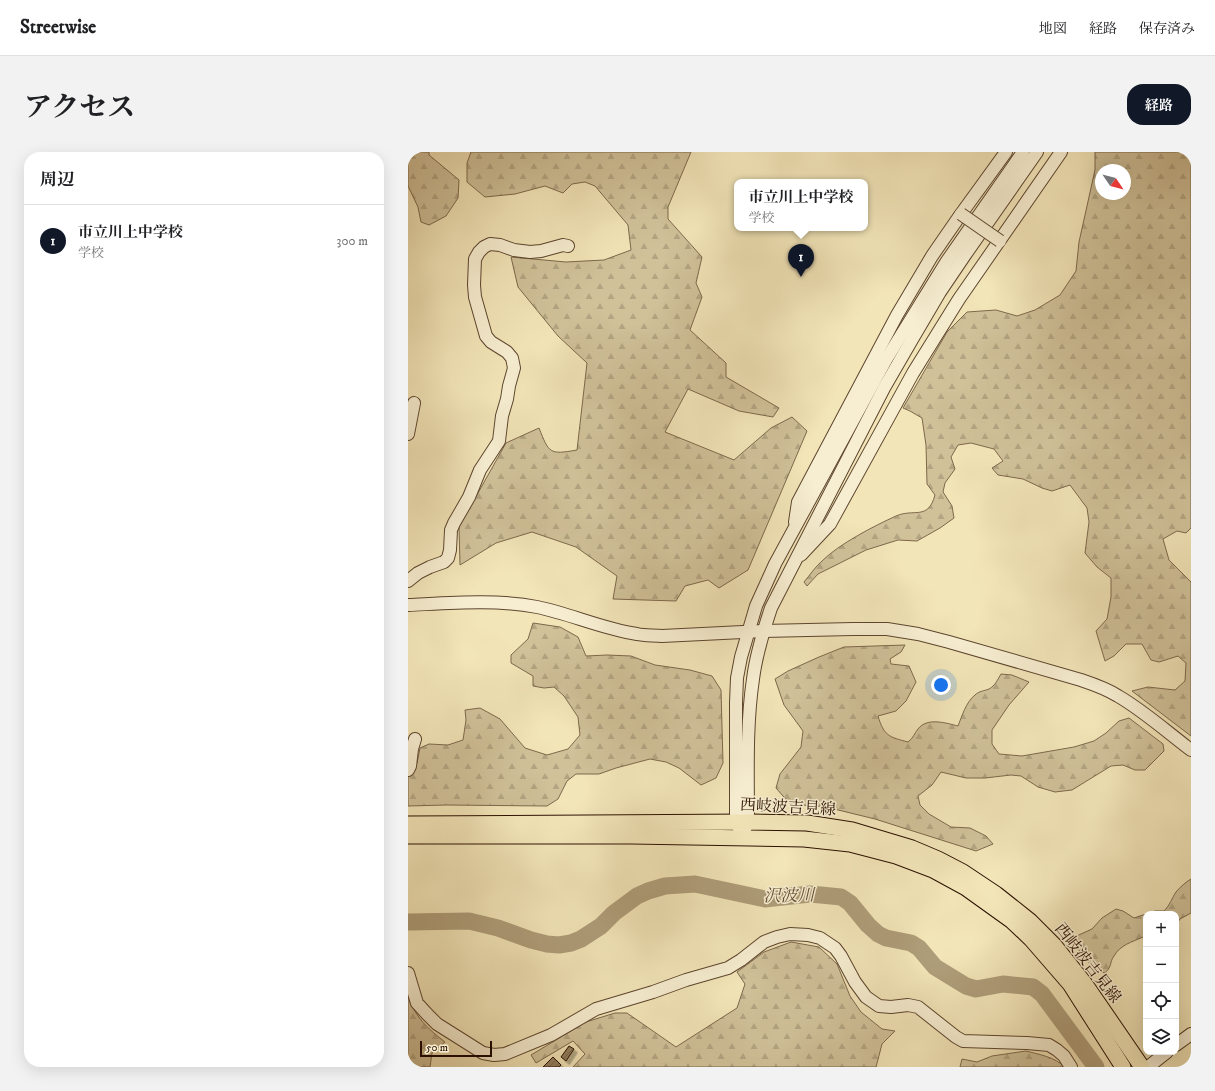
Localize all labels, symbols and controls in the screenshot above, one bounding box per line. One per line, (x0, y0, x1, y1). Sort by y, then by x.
text: Streetwise (20, 16, 96, 39)
text: 地図 (1039, 20, 1067, 38)
text: 経路 (1089, 20, 1117, 38)
text: 保存済み (1139, 20, 1195, 38)
button: 経路 (1127, 84, 1191, 125)
text: アクセス (24, 90, 135, 125)
north arrow (1095, 164, 1131, 200)
text: 周辺 (40, 169, 74, 191)
popup (734, 179, 868, 231)
text: 市立川上中学校 (748, 188, 854, 207)
text: 学校 (748, 210, 775, 226)
text: 市立川上中学校 (78, 223, 183, 242)
text: 1 (51, 233, 55, 249)
text: 300 m (337, 233, 368, 249)
pin: 1 (788, 244, 814, 277)
text: 学校 (78, 245, 104, 261)
your location (931, 675, 951, 695)
street label: 西岐波吉見線 (740, 795, 836, 819)
water label: 沢波川 (763, 885, 817, 907)
map controls (1143, 911, 1179, 1055)
button: + (1143, 911, 1179, 947)
street label: 西岐波吉見線 (1051, 919, 1125, 1007)
button: − (1143, 947, 1179, 983)
button: locate (1143, 983, 1179, 1019)
button: layers (1143, 1019, 1179, 1055)
scale bar (420, 1039, 492, 1058)
text: 50 m (426, 1041, 448, 1055)

